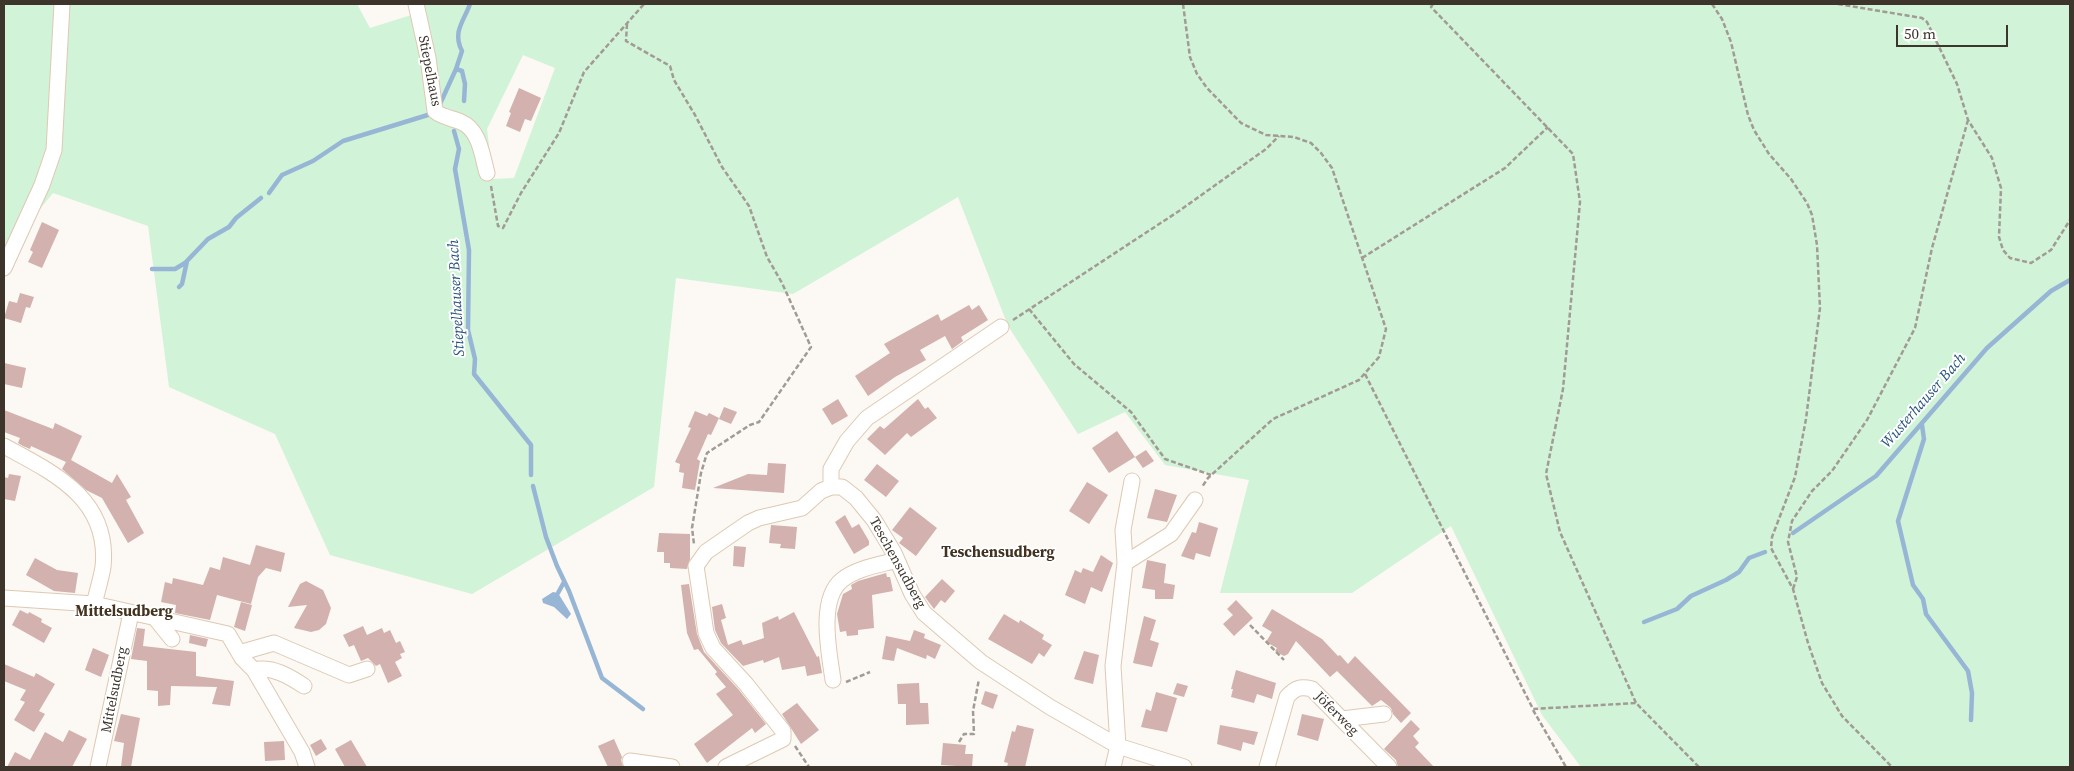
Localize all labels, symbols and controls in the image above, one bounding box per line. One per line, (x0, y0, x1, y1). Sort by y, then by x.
scale bar (1899, 15, 2012, 47)
text: 50 m (1904, 23, 1936, 44)
street label: Stiepelhaus (414, 34, 444, 108)
water label: Stiepelhauser Bach (445, 239, 469, 357)
water label: Wusterhauser Bach (1878, 350, 1970, 452)
street label: Teschensudberg (865, 514, 929, 612)
district label: Teschensudberg (941, 544, 1055, 562)
district label: Mittelsudberg (75, 603, 173, 621)
street label: Mittelsudberg (98, 645, 132, 735)
street label: Jöferweg (1310, 688, 1362, 740)

